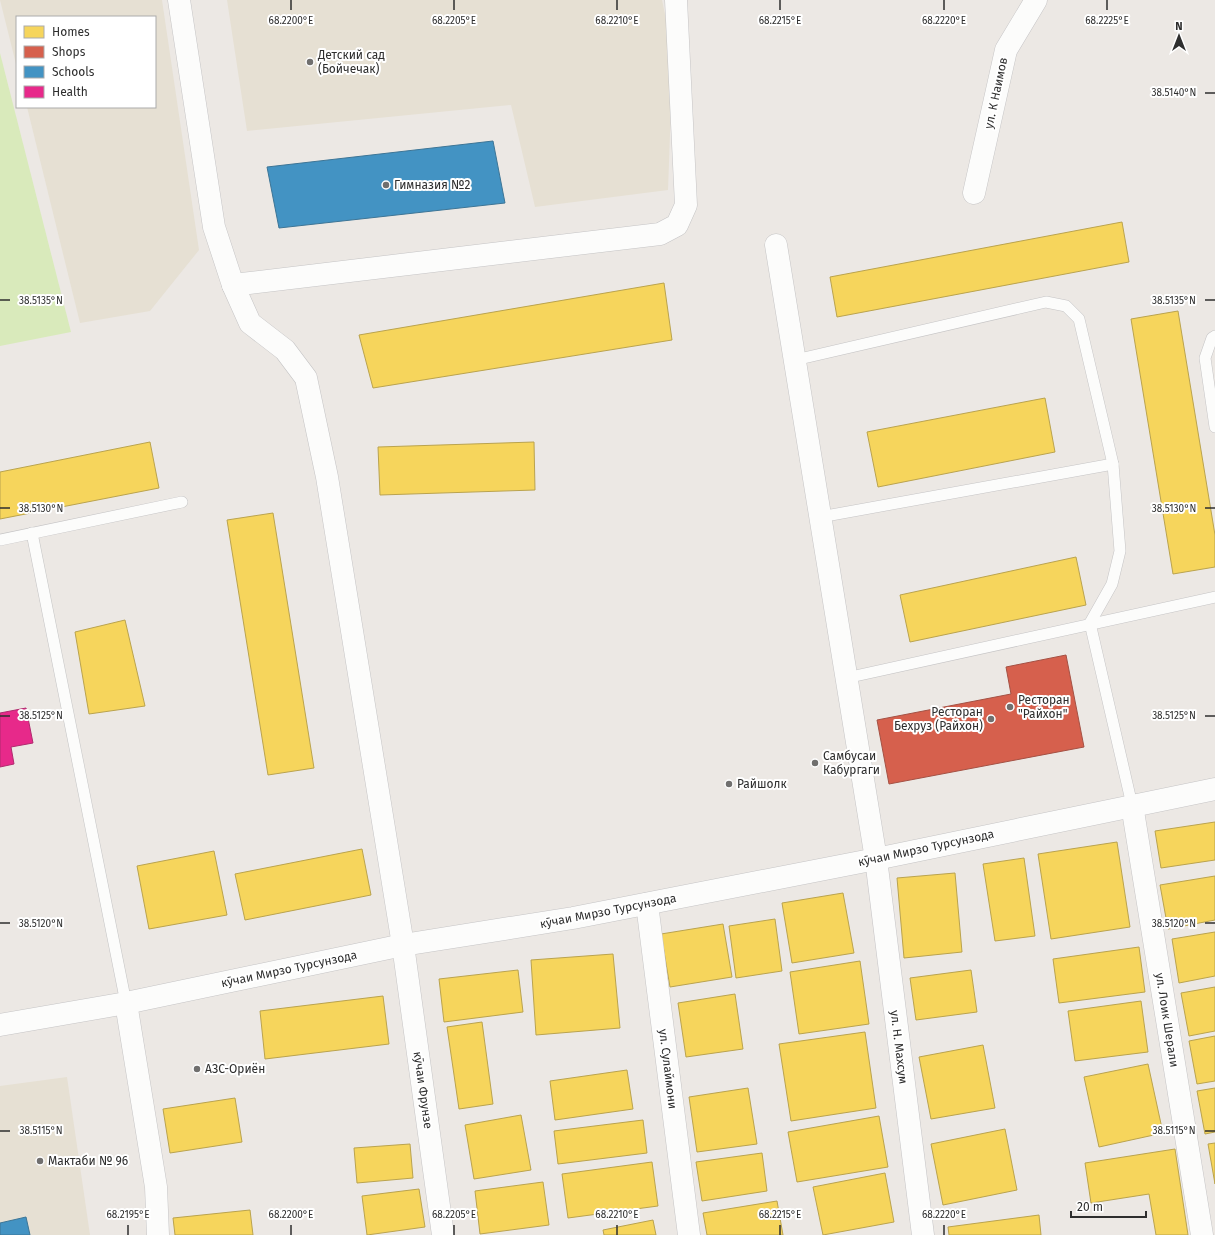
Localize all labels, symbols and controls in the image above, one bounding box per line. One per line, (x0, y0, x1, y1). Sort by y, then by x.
text: 68.2200°E (269, 15, 313, 27)
text: 68.2205°E (432, 15, 476, 27)
text: 68.2210°E (595, 15, 639, 27)
text: 68.2215°E (759, 15, 801, 27)
text: 68.2220°E (922, 15, 966, 27)
text: 68.2225°E (1085, 15, 1129, 27)
legend (16, 16, 156, 108)
north arrow (1159, 16, 1199, 56)
text: N (1175, 20, 1183, 33)
text: Homes (52, 25, 90, 39)
text: Shops (52, 45, 86, 59)
place label: Детский сад (Бойчечак) (317, 48, 385, 76)
street label: ул. К Наимов (982, 56, 1010, 130)
marker: Детский сад (Бойчечак) (305, 57, 315, 67)
text: Schools (52, 65, 95, 79)
text: Health (52, 85, 88, 99)
text: 38.5140°N (1152, 87, 1196, 99)
place label: Гимназия №2 (394, 178, 470, 192)
marker: Гимназия №2 (381, 180, 391, 190)
text: 38.5135°N (19, 295, 63, 307)
text: 38.5135°N (1152, 295, 1196, 307)
text: 38.5130°N (19, 503, 63, 515)
text: 38.5130°N (1152, 503, 1196, 515)
place label: Ресторан "Райхон" (1018, 693, 1070, 721)
marker: Ресторан "Райхон" (1005, 702, 1015, 712)
place label: Ресторан Бехруз (Райхон) (894, 705, 983, 733)
text: 38.5125°N (19, 710, 63, 722)
text: 38.5125°N (1152, 710, 1196, 722)
marker: Ресторан Бехруз (Райхон) (986, 714, 996, 724)
place label: Самбусаи Кабургаги (823, 749, 880, 777)
marker: Самбусаи Кабургаги (810, 758, 820, 768)
place label: Райшолк (737, 777, 787, 791)
marker: Райшолк (724, 779, 734, 789)
street label: кӯчаи Мирзо Турсунзода (857, 827, 995, 869)
street label: кӯчаи Мирзо Турсунзода (539, 891, 677, 931)
text: 38.5120°N (19, 918, 63, 930)
text: 38.5120°N (1152, 918, 1196, 930)
street label: кӯчаи Мирзо Турсунзода (220, 948, 358, 990)
street label: ул. Лоик Шерали (1153, 972, 1181, 1068)
street label: ул. Н. Махсум (888, 1009, 910, 1085)
street label: ул. Сулаймони (656, 1028, 680, 1110)
street label: кӯчаи Фрунзе (411, 1050, 435, 1130)
place label: АЗС-Ориён (205, 1062, 265, 1076)
marker: АЗС-Ориён (192, 1064, 202, 1074)
text: 38.5115°N (20, 1125, 63, 1137)
text: 38.5115°N (1153, 1125, 1196, 1137)
place label: Мактаби № 96 (48, 1154, 128, 1168)
marker: Мактаби № 96 (35, 1156, 45, 1166)
scale bar (1071, 1193, 1146, 1219)
text: 20 m (1077, 1200, 1103, 1214)
text: 68.2195°E (106, 1209, 150, 1221)
text: 68.2200°E (269, 1209, 313, 1221)
text: 68.2205°E (432, 1209, 476, 1221)
text: 68.2210°E (595, 1209, 639, 1221)
text: 68.2215°E (759, 1209, 801, 1221)
text: 68.2220°E (922, 1209, 966, 1221)

